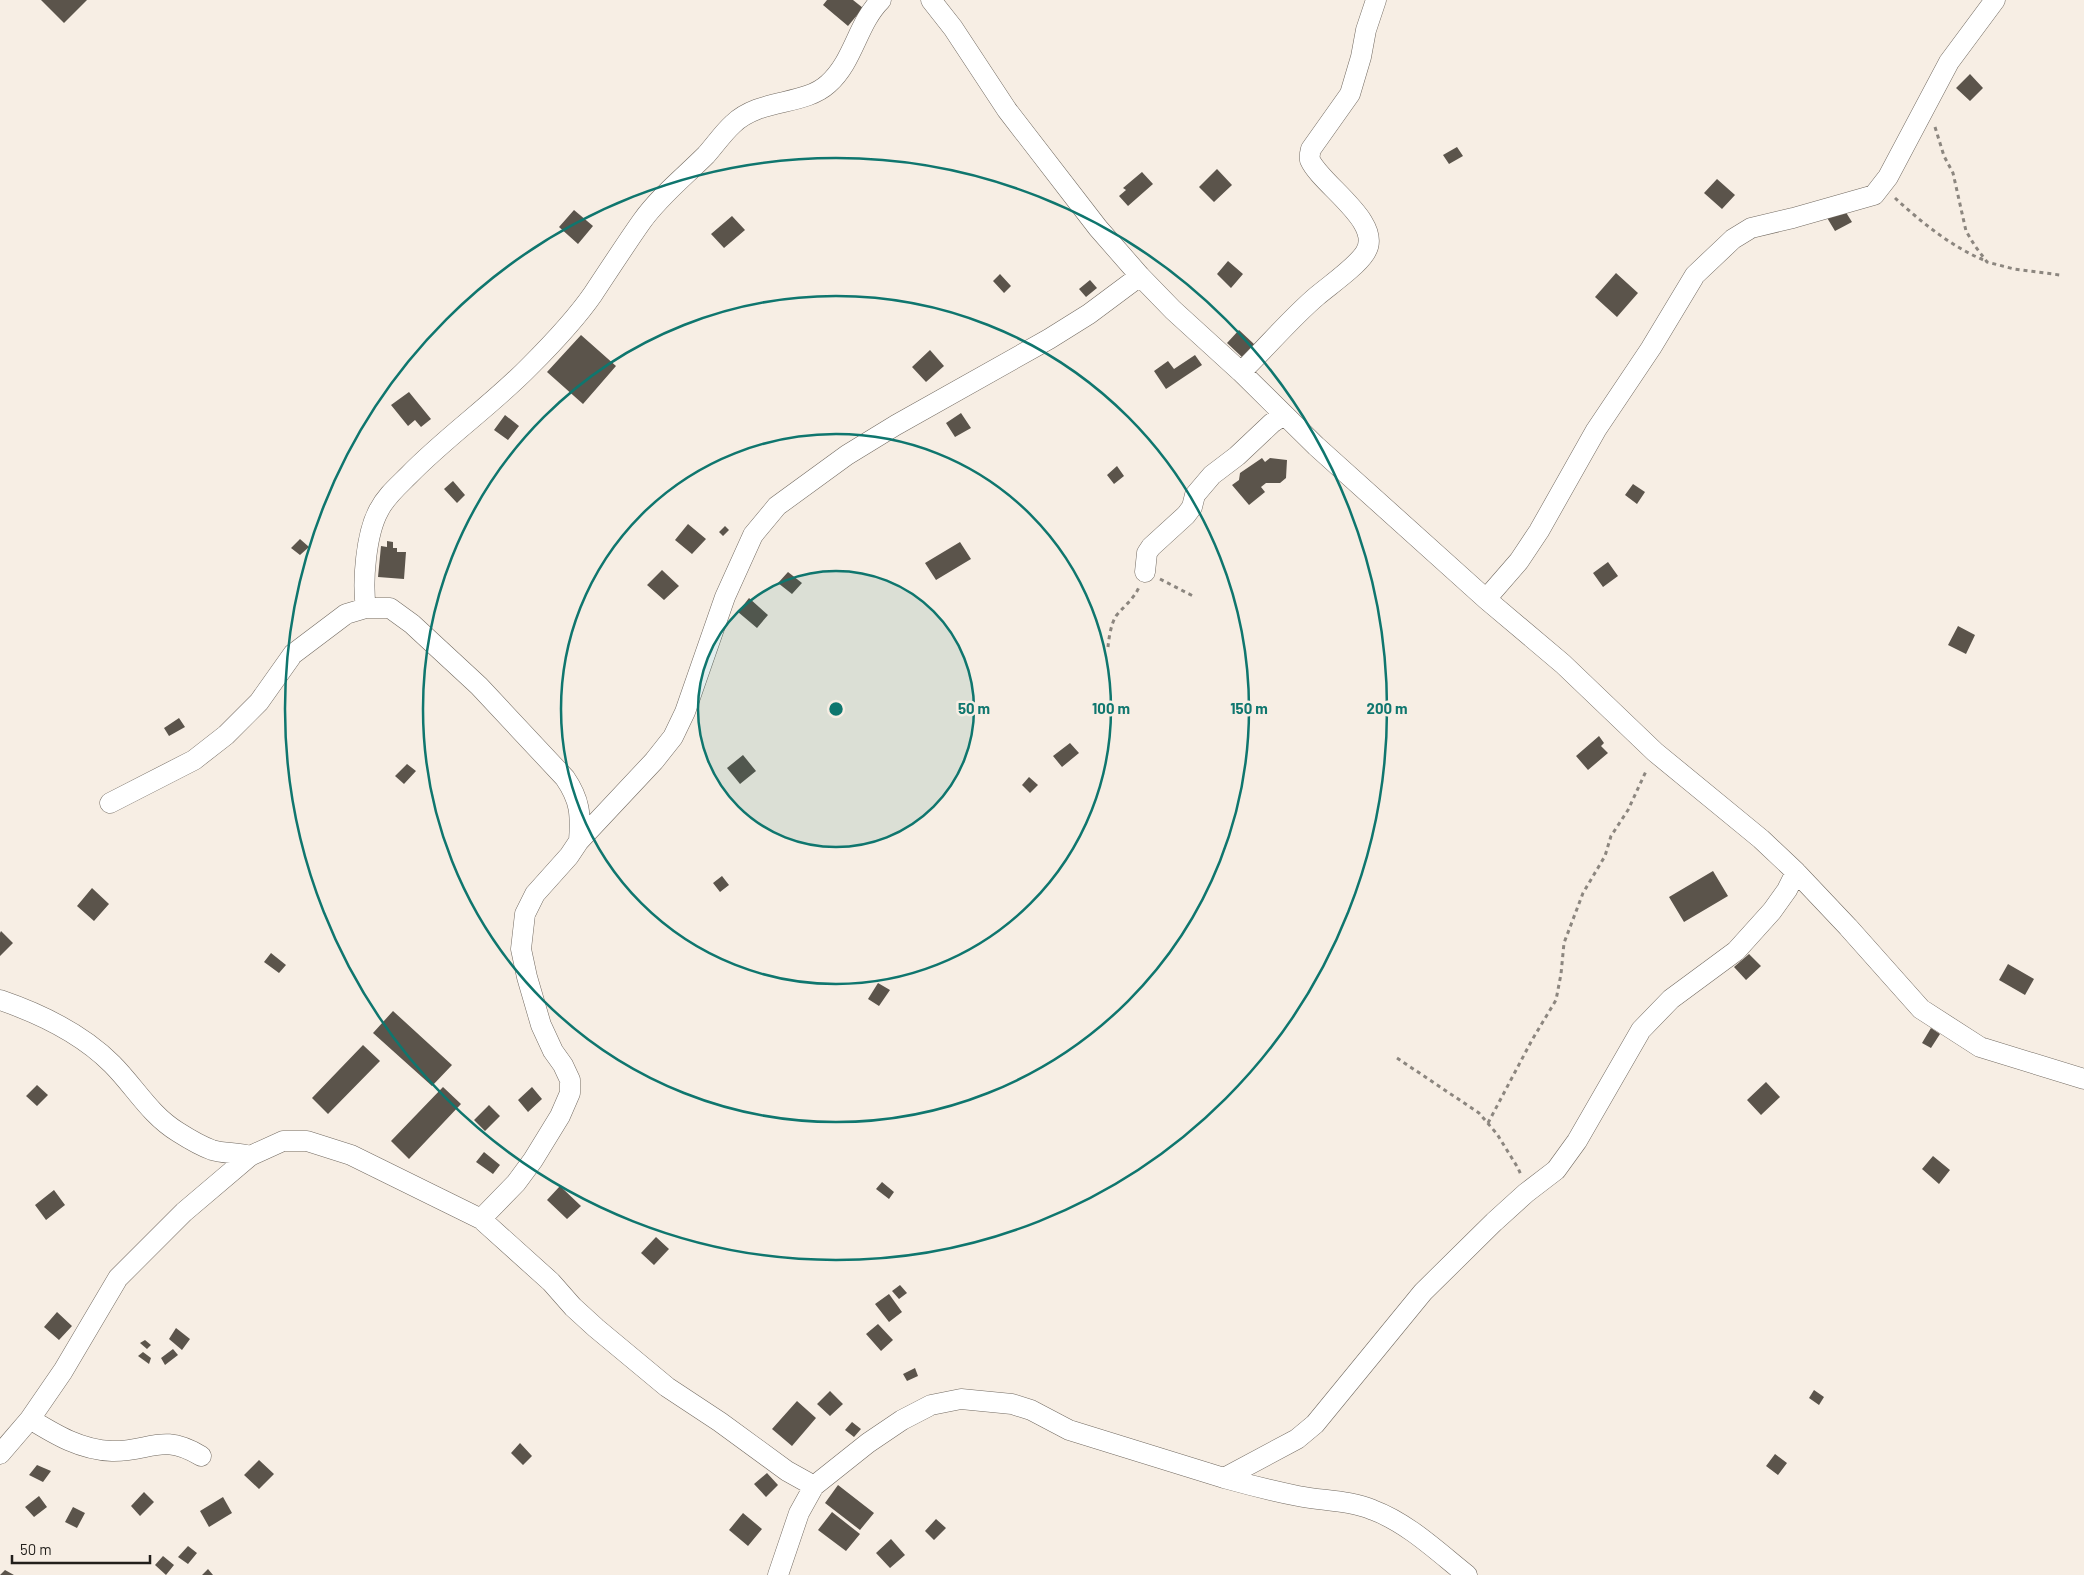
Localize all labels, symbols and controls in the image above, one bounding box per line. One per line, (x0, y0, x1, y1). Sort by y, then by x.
text: 50 m (958, 699, 990, 717)
text: 100 m (1092, 699, 1130, 717)
text: 150 m (1230, 699, 1268, 717)
text: 200 m (1366, 699, 1408, 717)
centre of rings (827, 700, 845, 718)
scale bar (12, 1532, 150, 1564)
text: 50 m (20, 1540, 52, 1558)

